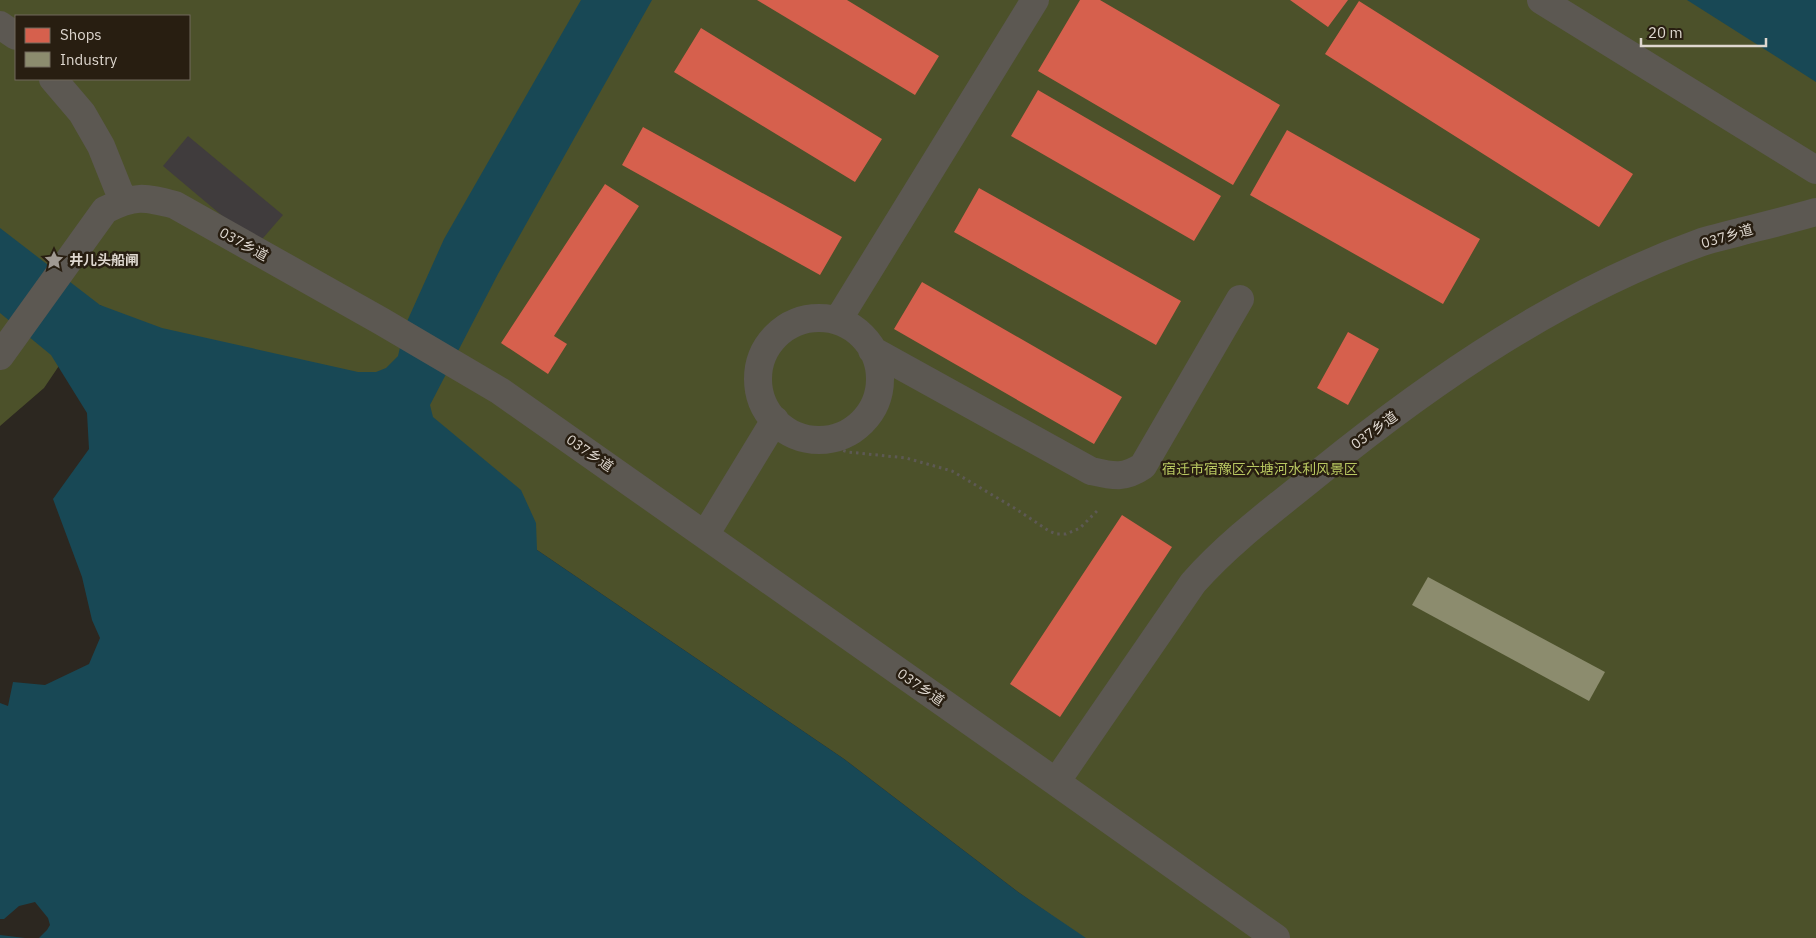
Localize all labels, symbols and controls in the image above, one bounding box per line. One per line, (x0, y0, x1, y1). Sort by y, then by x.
legend (15, 15, 190, 80)
scale bar (1641, 15, 1766, 47)
text: 20 m (1648, 23, 1683, 42)
text: Shops (60, 25, 102, 44)
text: Industry (60, 50, 118, 69)
street label: 037乡道 (1699, 220, 1755, 252)
street label: 037乡道 (216, 223, 272, 265)
place icon: 井儿头船闸 (43, 249, 65, 271)
place label: 井儿头船闸 (69, 251, 139, 269)
street label: 037乡道 (1347, 407, 1401, 453)
street label: 037乡道 (563, 430, 617, 476)
park label: 宿迁市宿豫区六塘河水利风景区 (1162, 460, 1358, 478)
street label: 037乡道 (894, 664, 948, 710)

